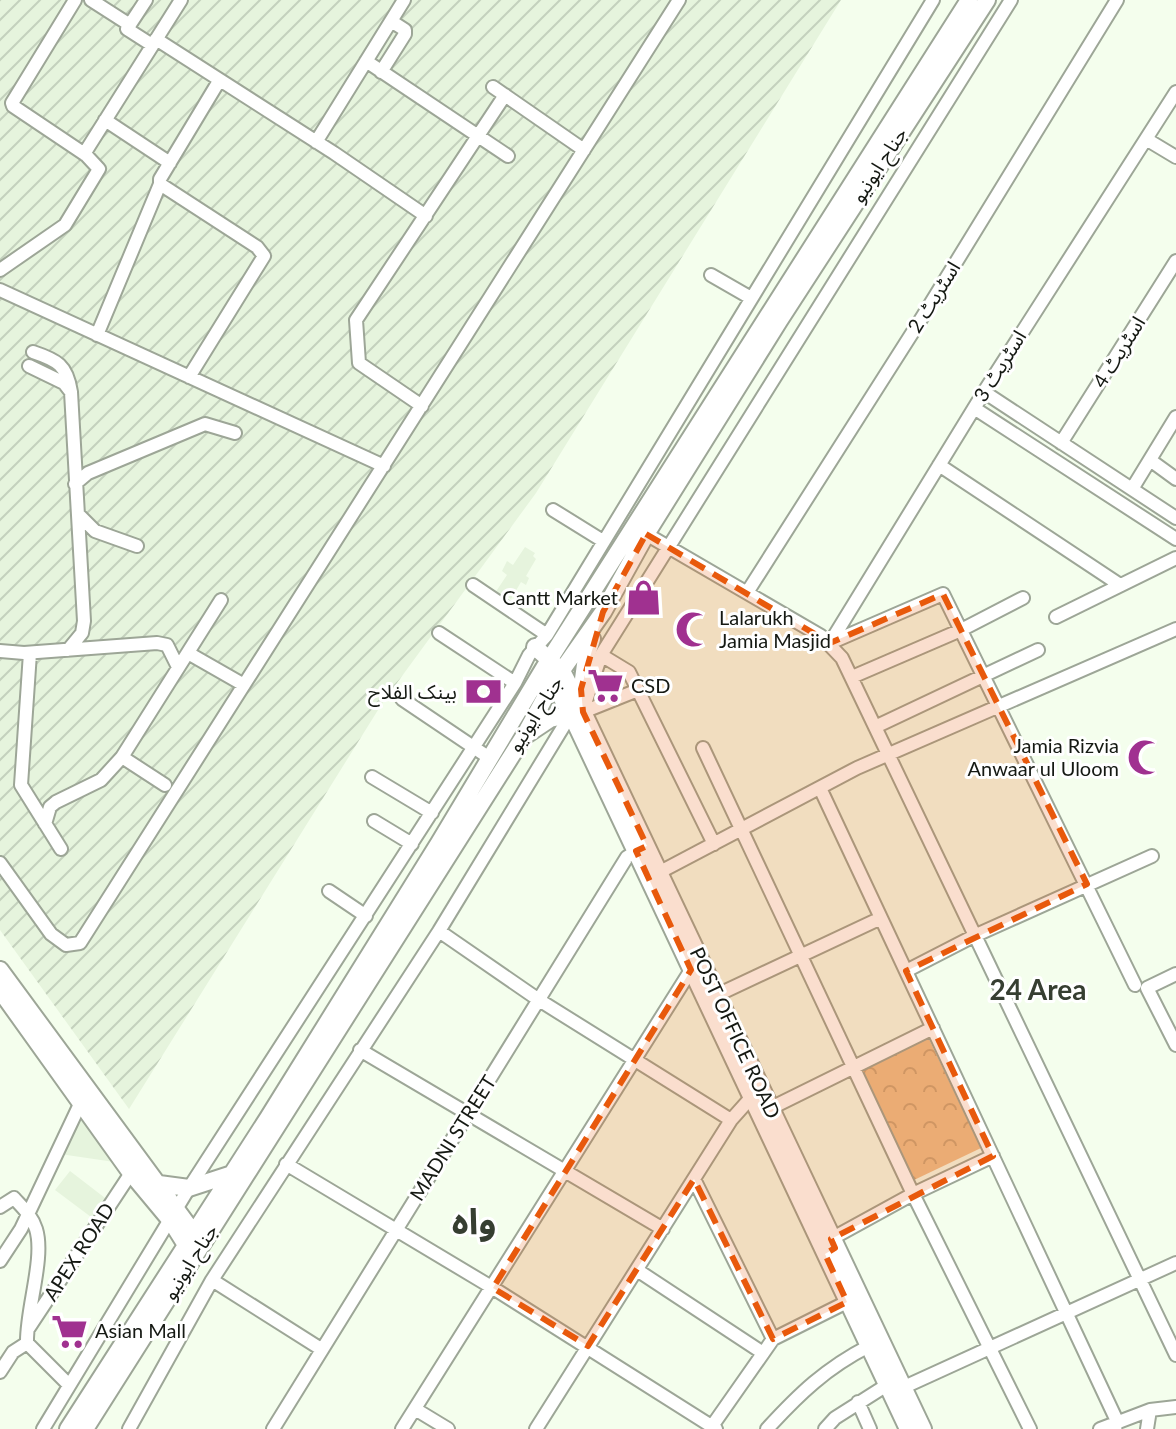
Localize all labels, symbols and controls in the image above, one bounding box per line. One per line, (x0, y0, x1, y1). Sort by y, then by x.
street label: جناح ایونیو (845, 122, 915, 209)
street label: اسٹریٹ 2 (902, 256, 965, 337)
street label: اسٹریٹ 4 (1087, 311, 1150, 392)
street label: اسٹریٹ 3 (968, 325, 1031, 406)
shop icon: Cantt Market (625, 579, 663, 617)
place label: Cantt Market (502, 585, 618, 609)
place label: Lalarukh Jamia Masjid (719, 605, 831, 652)
mosque icon: Lalarukh Jamia Masjid (674, 610, 712, 648)
supermarket icon: CSD (586, 667, 624, 705)
street label: جناح ایونیو (501, 671, 570, 758)
bank icon: بینک الفلاح (464, 673, 502, 711)
place label: CSD (631, 673, 670, 697)
place label: بینک الفلاح (368, 679, 457, 707)
place label: Jamia Rizvia Anwaar ul Uloom (968, 733, 1119, 780)
mosque icon: Jamia Rizvia Anwaar ul Uloom (1126, 738, 1164, 776)
street label: POST OFFICE ROAD (686, 943, 786, 1122)
district label: 24 Area (990, 972, 1086, 1006)
street label: MADNI STREET (404, 1070, 500, 1205)
street label: APEX ROAD (38, 1198, 119, 1305)
district label: واہ (452, 1198, 496, 1242)
street label: جناح ایونیو (156, 1219, 225, 1306)
supermarket icon: Asian Mall (50, 1312, 88, 1350)
place label: Asian Mall (95, 1318, 186, 1342)

